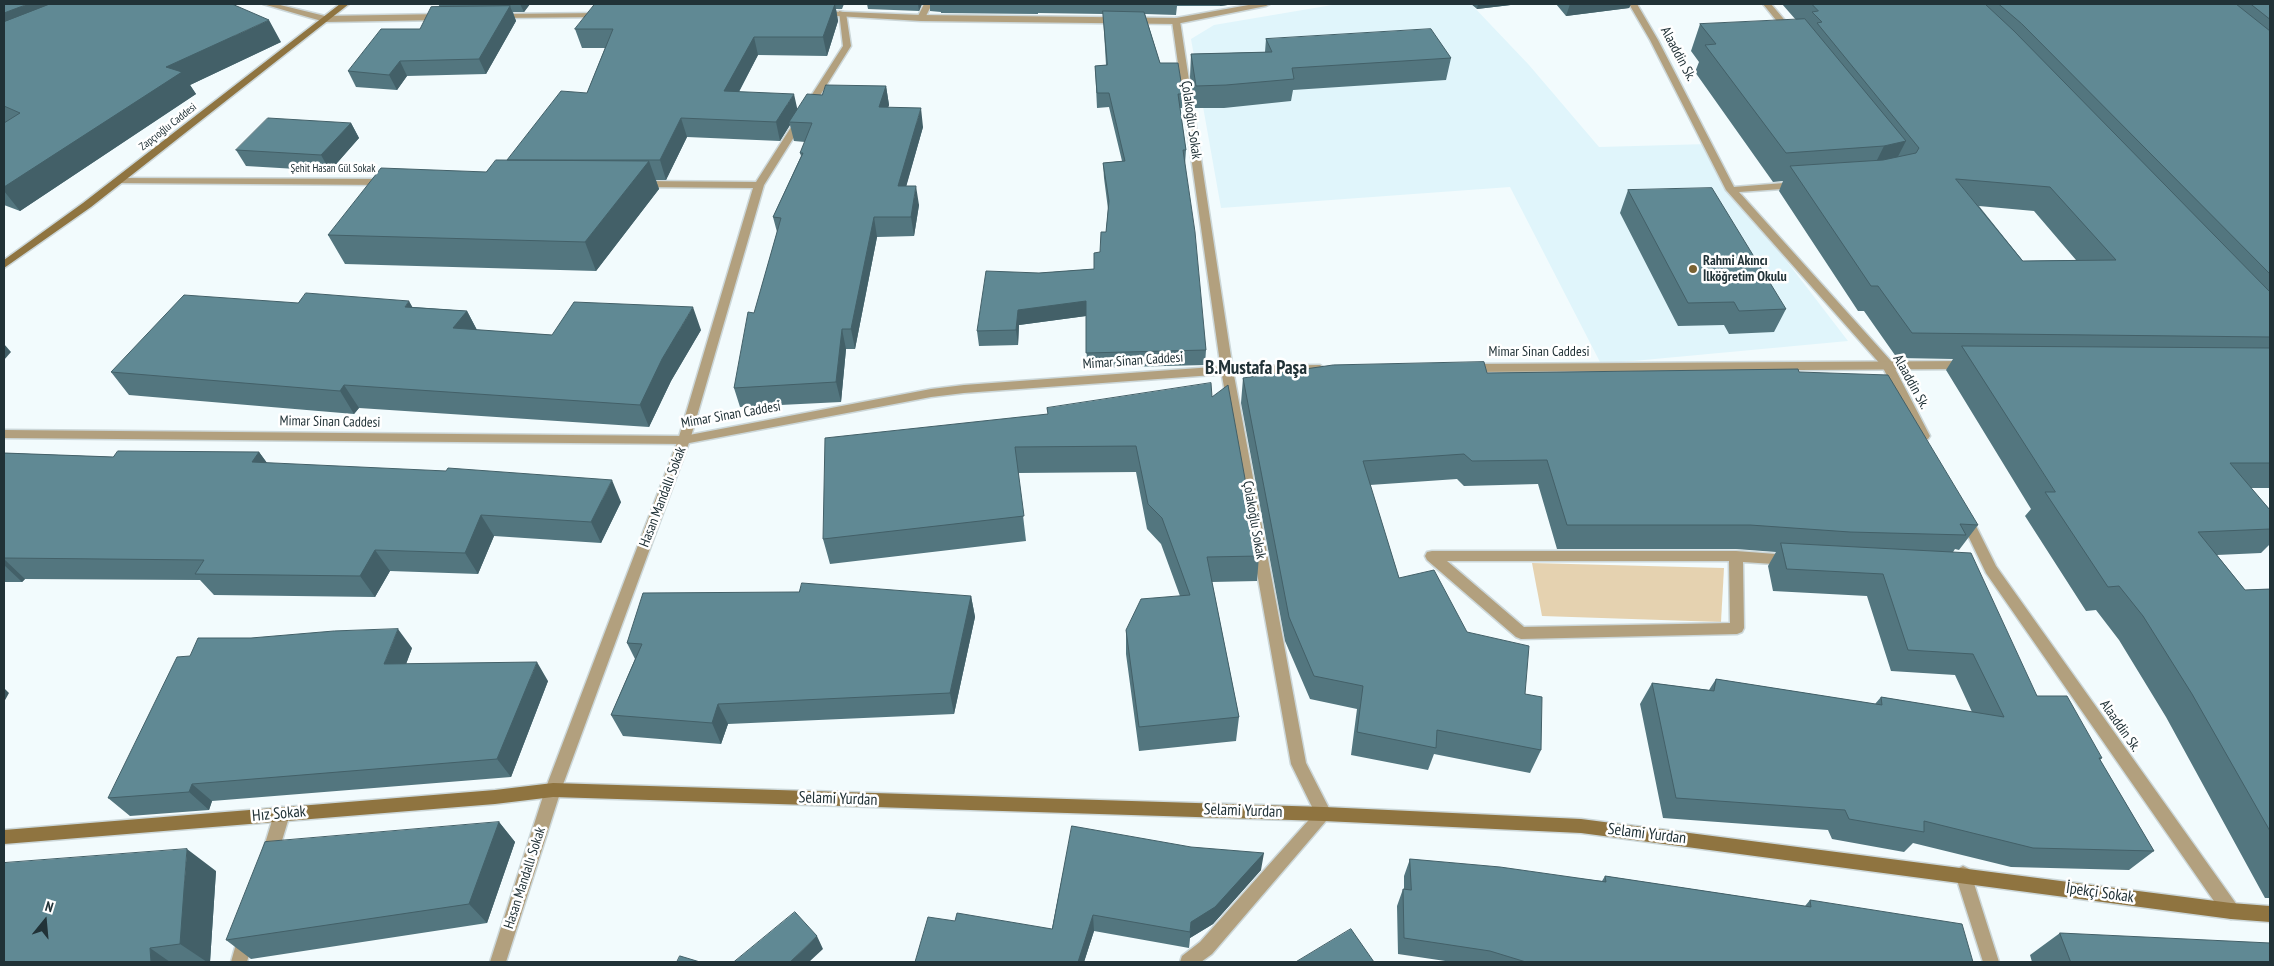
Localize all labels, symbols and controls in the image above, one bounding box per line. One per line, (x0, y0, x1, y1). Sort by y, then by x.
street label: Alaaddin Sk. (1657, 24, 1699, 84)
street label: Çolakoğlu Sokak (1177, 80, 1205, 160)
street label: Zapçıoğlu Caddesi (137, 101, 199, 153)
street label: Şehit Hasan Gül Sokak (291, 162, 375, 176)
place label: Rahmi Akıncı İlköğretim Okulu (1703, 253, 1787, 286)
marker: Rahmi Akıncı İlköğretim Okulu (1687, 263, 1699, 275)
street label: Mimar Sinan Caddesi (1489, 344, 1589, 360)
street label: Mimar Sinan Caddesi (1082, 349, 1184, 373)
street label: Alaaddin Sk. (1889, 352, 1933, 412)
district label: B.Mustafa Paşa (1205, 358, 1307, 380)
street label: Mimar Sinan Caddesi (680, 398, 782, 432)
street label: Mimar Sinan Caddesi (279, 413, 381, 431)
street label: Hasan Mandallı Sokak (636, 445, 690, 549)
street label: Çolakoğlu Sokak (1239, 480, 1269, 560)
street label: Alaaddin Sk. (2096, 697, 2144, 755)
street label: Selami Yurdan (798, 788, 878, 810)
street label: Selami Yurdan (1203, 800, 1283, 822)
street label: Hız Sokak (251, 802, 307, 826)
street label: Selami Yurdan (1607, 820, 1687, 848)
street label: Hasan Mandallı Sokak (501, 825, 549, 931)
street label: İpekçi Sokak (2065, 879, 2135, 907)
north arrow (20, 896, 70, 946)
text: N (43, 897, 56, 916)

